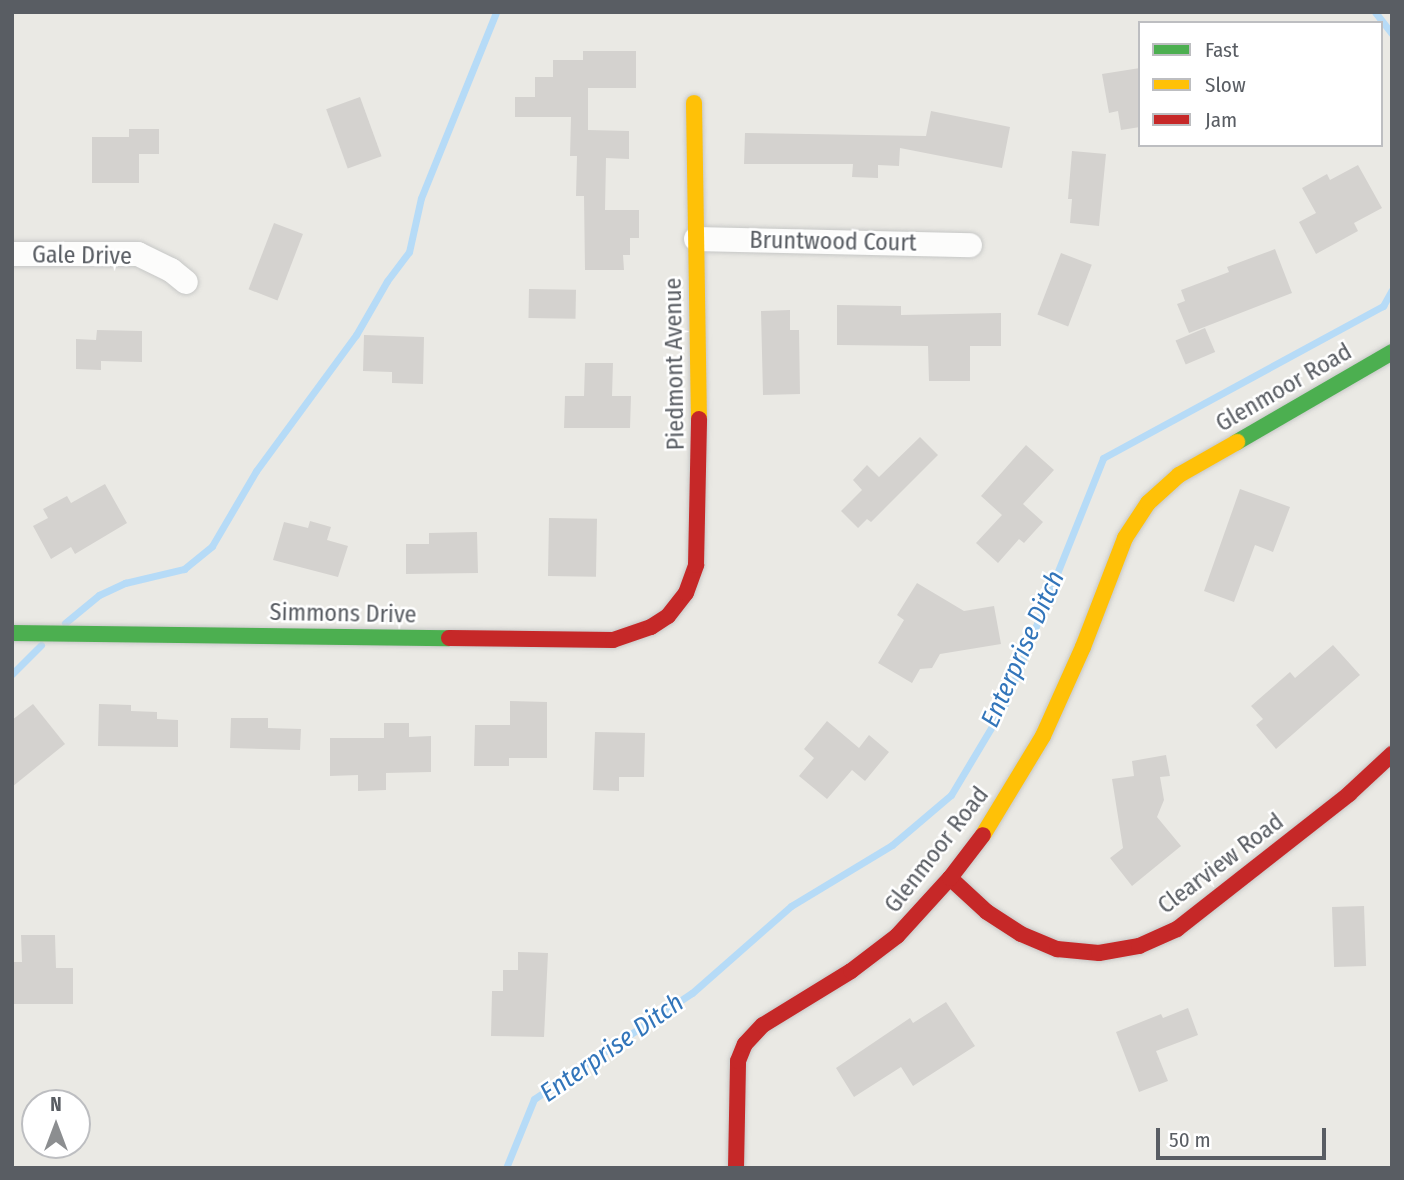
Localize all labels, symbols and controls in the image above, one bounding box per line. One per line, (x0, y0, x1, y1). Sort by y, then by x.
legend (1138, 21, 1383, 147)
text: Fast (1205, 37, 1239, 63)
text: Slow (1205, 72, 1246, 98)
text: Jam (1205, 107, 1237, 133)
street label: Bruntwood Court (749, 226, 917, 258)
street label: Gale Drive (32, 241, 132, 271)
street label: Piedmont Avenue (659, 277, 691, 451)
street label: Glenmoor Road (1211, 338, 1357, 438)
water label: Enterprise Ditch (975, 566, 1071, 732)
street label: Simmons Drive (269, 598, 417, 630)
street label: Glenmoor Road (879, 781, 995, 919)
street label: Clearview Road (1153, 807, 1289, 921)
water label: Enterprise Ditch (534, 987, 690, 1109)
north arrow (21, 1089, 91, 1159)
text: N (50, 1093, 62, 1116)
scale bar (1159, 1114, 1329, 1158)
text: 50 m (1169, 1127, 1211, 1153)

